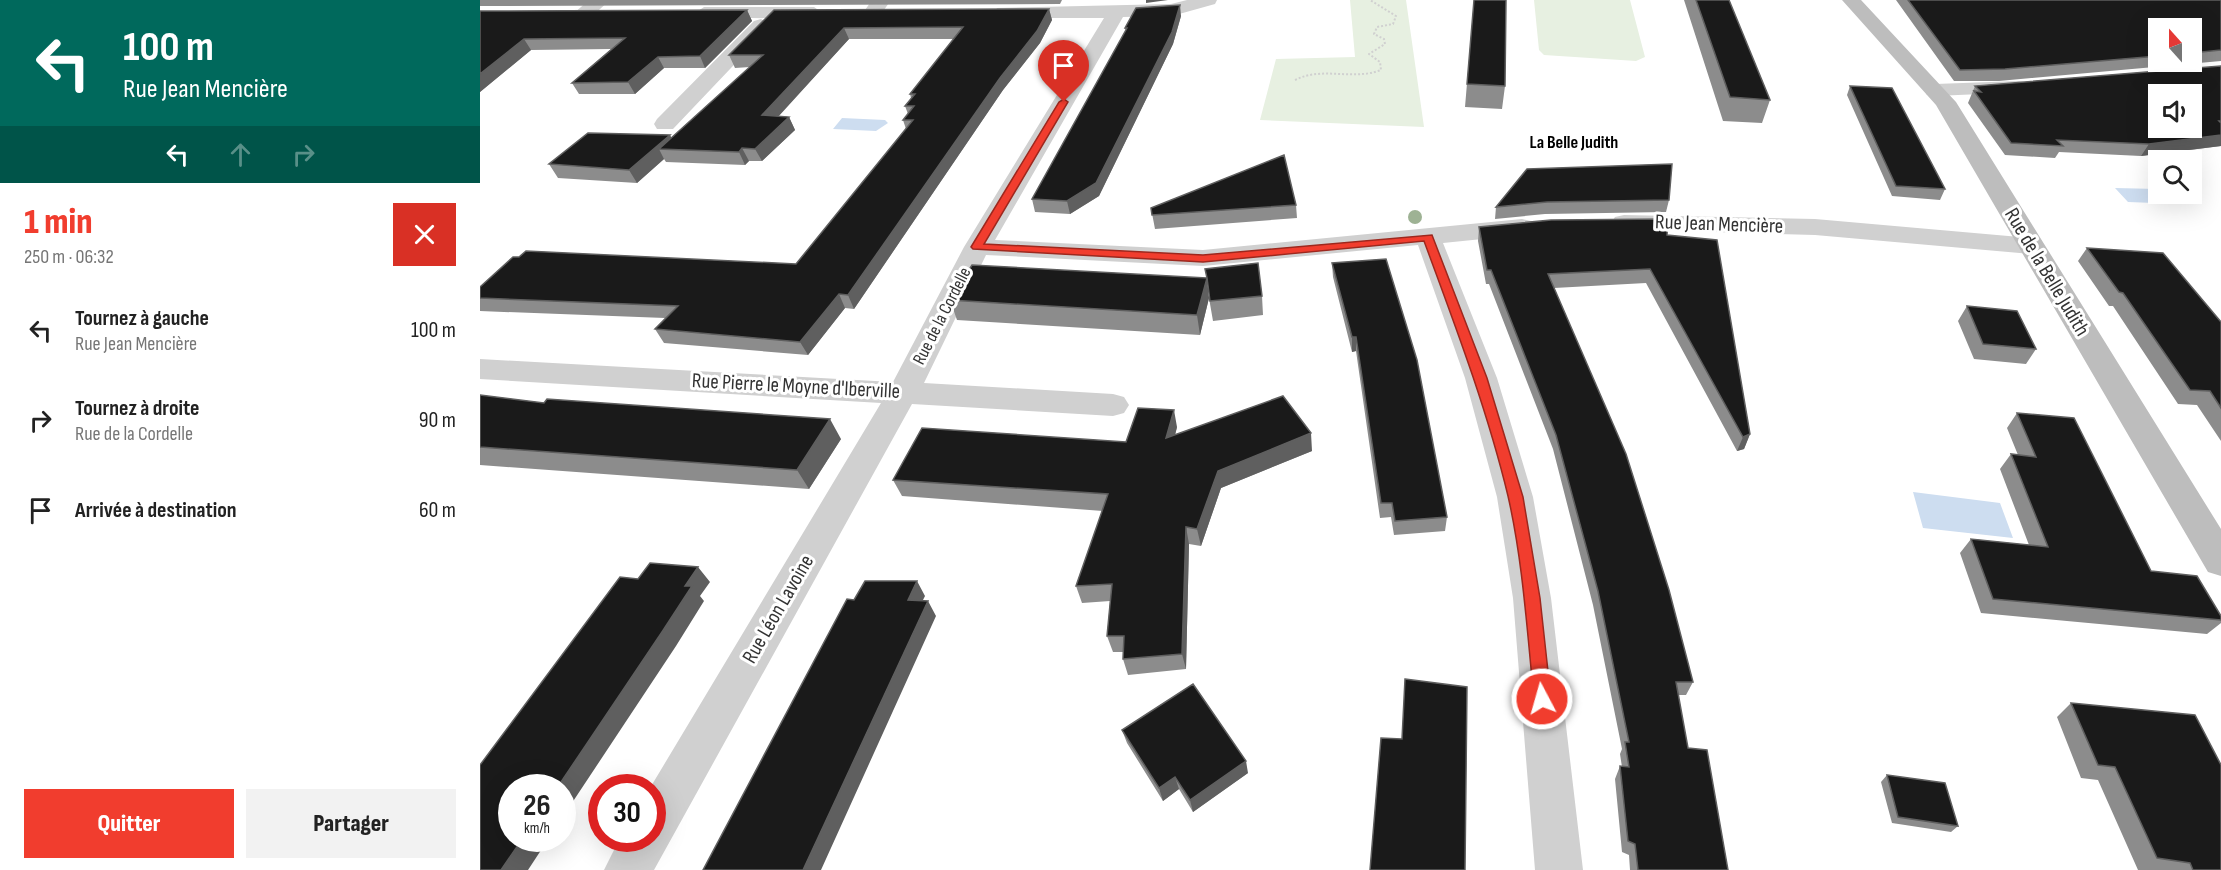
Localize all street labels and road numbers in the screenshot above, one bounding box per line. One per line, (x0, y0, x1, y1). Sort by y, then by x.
street label: Rue de la Belle Judith (1999, 204, 2095, 340)
street label: Rue Jean Mencière (1654, 209, 1784, 239)
street label: Rue de la Cordelle (909, 264, 975, 368)
street label: Rue Pierre le Moyne d'Iberville (691, 368, 901, 404)
street label: Rue Léon Lavoine (737, 550, 819, 668)

